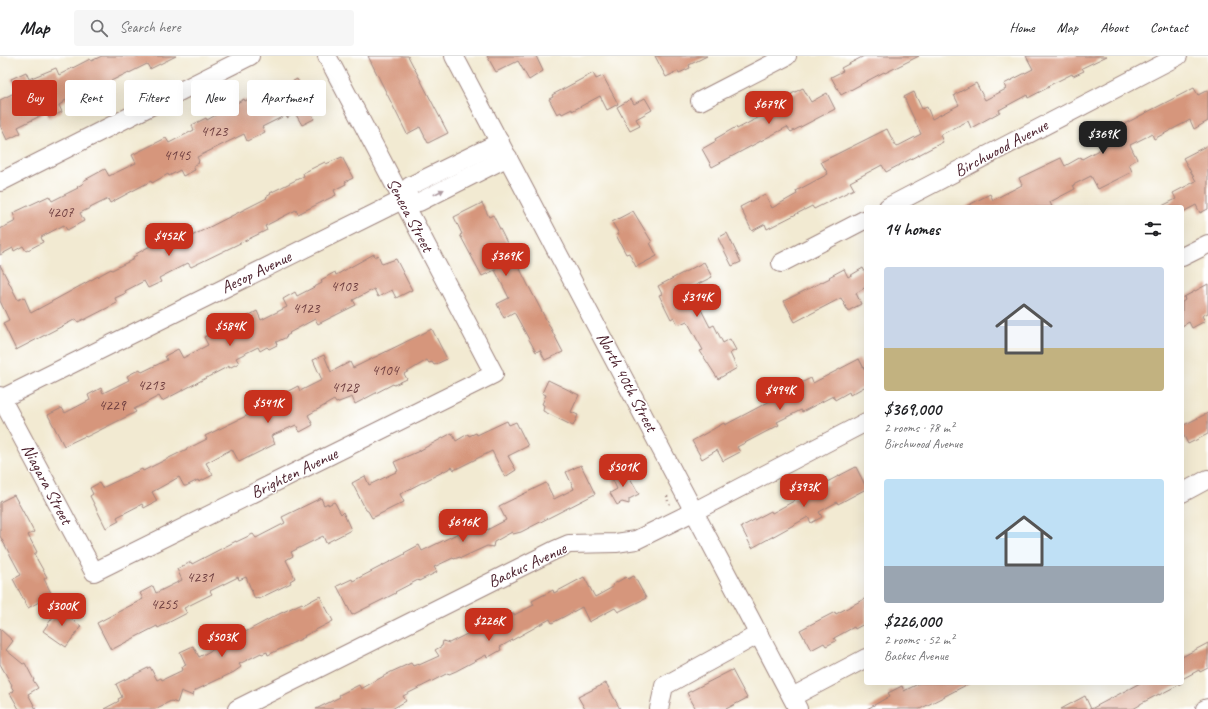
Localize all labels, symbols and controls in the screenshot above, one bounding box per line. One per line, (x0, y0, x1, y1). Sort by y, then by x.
search box (74, 10, 354, 46)
text: Map (20, 16, 50, 40)
icon: search (88, 17, 110, 39)
text: Search here (120, 18, 181, 37)
text: Home (1009, 19, 1035, 36)
text: Map (1057, 19, 1078, 36)
text: About (1100, 19, 1128, 36)
text: Contact (1150, 19, 1188, 36)
chip: Buy (12, 80, 57, 116)
chip: Rent (65, 80, 116, 116)
chip: Filters (124, 80, 183, 116)
chip: New (191, 80, 239, 116)
chip: Apartment (247, 80, 326, 116)
pin: $679K (741, 91, 797, 125)
text: $679K (754, 96, 784, 112)
street label: Birchwood Avenue (951, 114, 1053, 181)
pin: $369K (1075, 121, 1131, 155)
house number: 4123 (200, 122, 229, 141)
text: $369K (1088, 126, 1118, 142)
house number: 4145 (163, 146, 192, 165)
street label: Seneca Street (382, 175, 439, 258)
one-way arrow (433, 189, 445, 196)
house number: 4207 (46, 203, 75, 222)
icon: filters (1142, 218, 1164, 240)
text: 14 homes (884, 219, 940, 240)
pin: $452K (141, 223, 197, 257)
text: $452K (154, 228, 184, 244)
pin: $369K (478, 243, 534, 277)
street label: Aesop Avenue (218, 245, 296, 298)
text: $369K (491, 248, 521, 264)
house number: 4103 (330, 277, 359, 296)
pin: $314K (669, 284, 725, 318)
text: $314K (682, 289, 712, 305)
icon: home (988, 293, 1060, 365)
house number: 4123 (292, 299, 321, 318)
pin: $584K (202, 313, 258, 347)
text: $584K (215, 318, 245, 334)
street label: North 40th Street (592, 329, 663, 437)
house number: 4104 (371, 361, 400, 380)
house number: 4213 (137, 376, 166, 395)
pin: $494K (752, 377, 808, 411)
house number: 4128 (331, 378, 360, 397)
text: $494K (765, 382, 795, 398)
pin: $541K (240, 390, 296, 424)
text: $541K (253, 395, 283, 411)
house number: 4229 (98, 396, 127, 415)
text: $369,000 (884, 399, 941, 420)
text: 2 rooms · 78 m² (884, 420, 954, 436)
text: Birchwood Avenue (884, 436, 963, 452)
street label: Niagara Street (17, 440, 78, 530)
street label: Brighten Avenue (247, 442, 342, 503)
pin: $501K (595, 454, 651, 488)
text: $501K (608, 459, 638, 475)
pin: $393K (776, 474, 832, 508)
text: $393K (789, 479, 819, 495)
icon: home (988, 505, 1060, 577)
pin: $616K (435, 509, 491, 543)
text: $616K (448, 514, 478, 530)
street label: Backus Avenue (485, 537, 571, 592)
house number: 4231 (186, 568, 215, 587)
pin: $300K (34, 593, 90, 627)
house number: 4255 (150, 595, 179, 614)
text: $300K (47, 598, 77, 614)
pin: $226K (461, 608, 517, 642)
text: $226,000 (884, 611, 941, 632)
text: $226K (474, 613, 504, 629)
pin: $503K (194, 624, 250, 658)
text: $503K (207, 629, 237, 645)
text: 2 rooms · 52 m² (884, 632, 954, 648)
text: Backus Avenue (884, 648, 948, 664)

